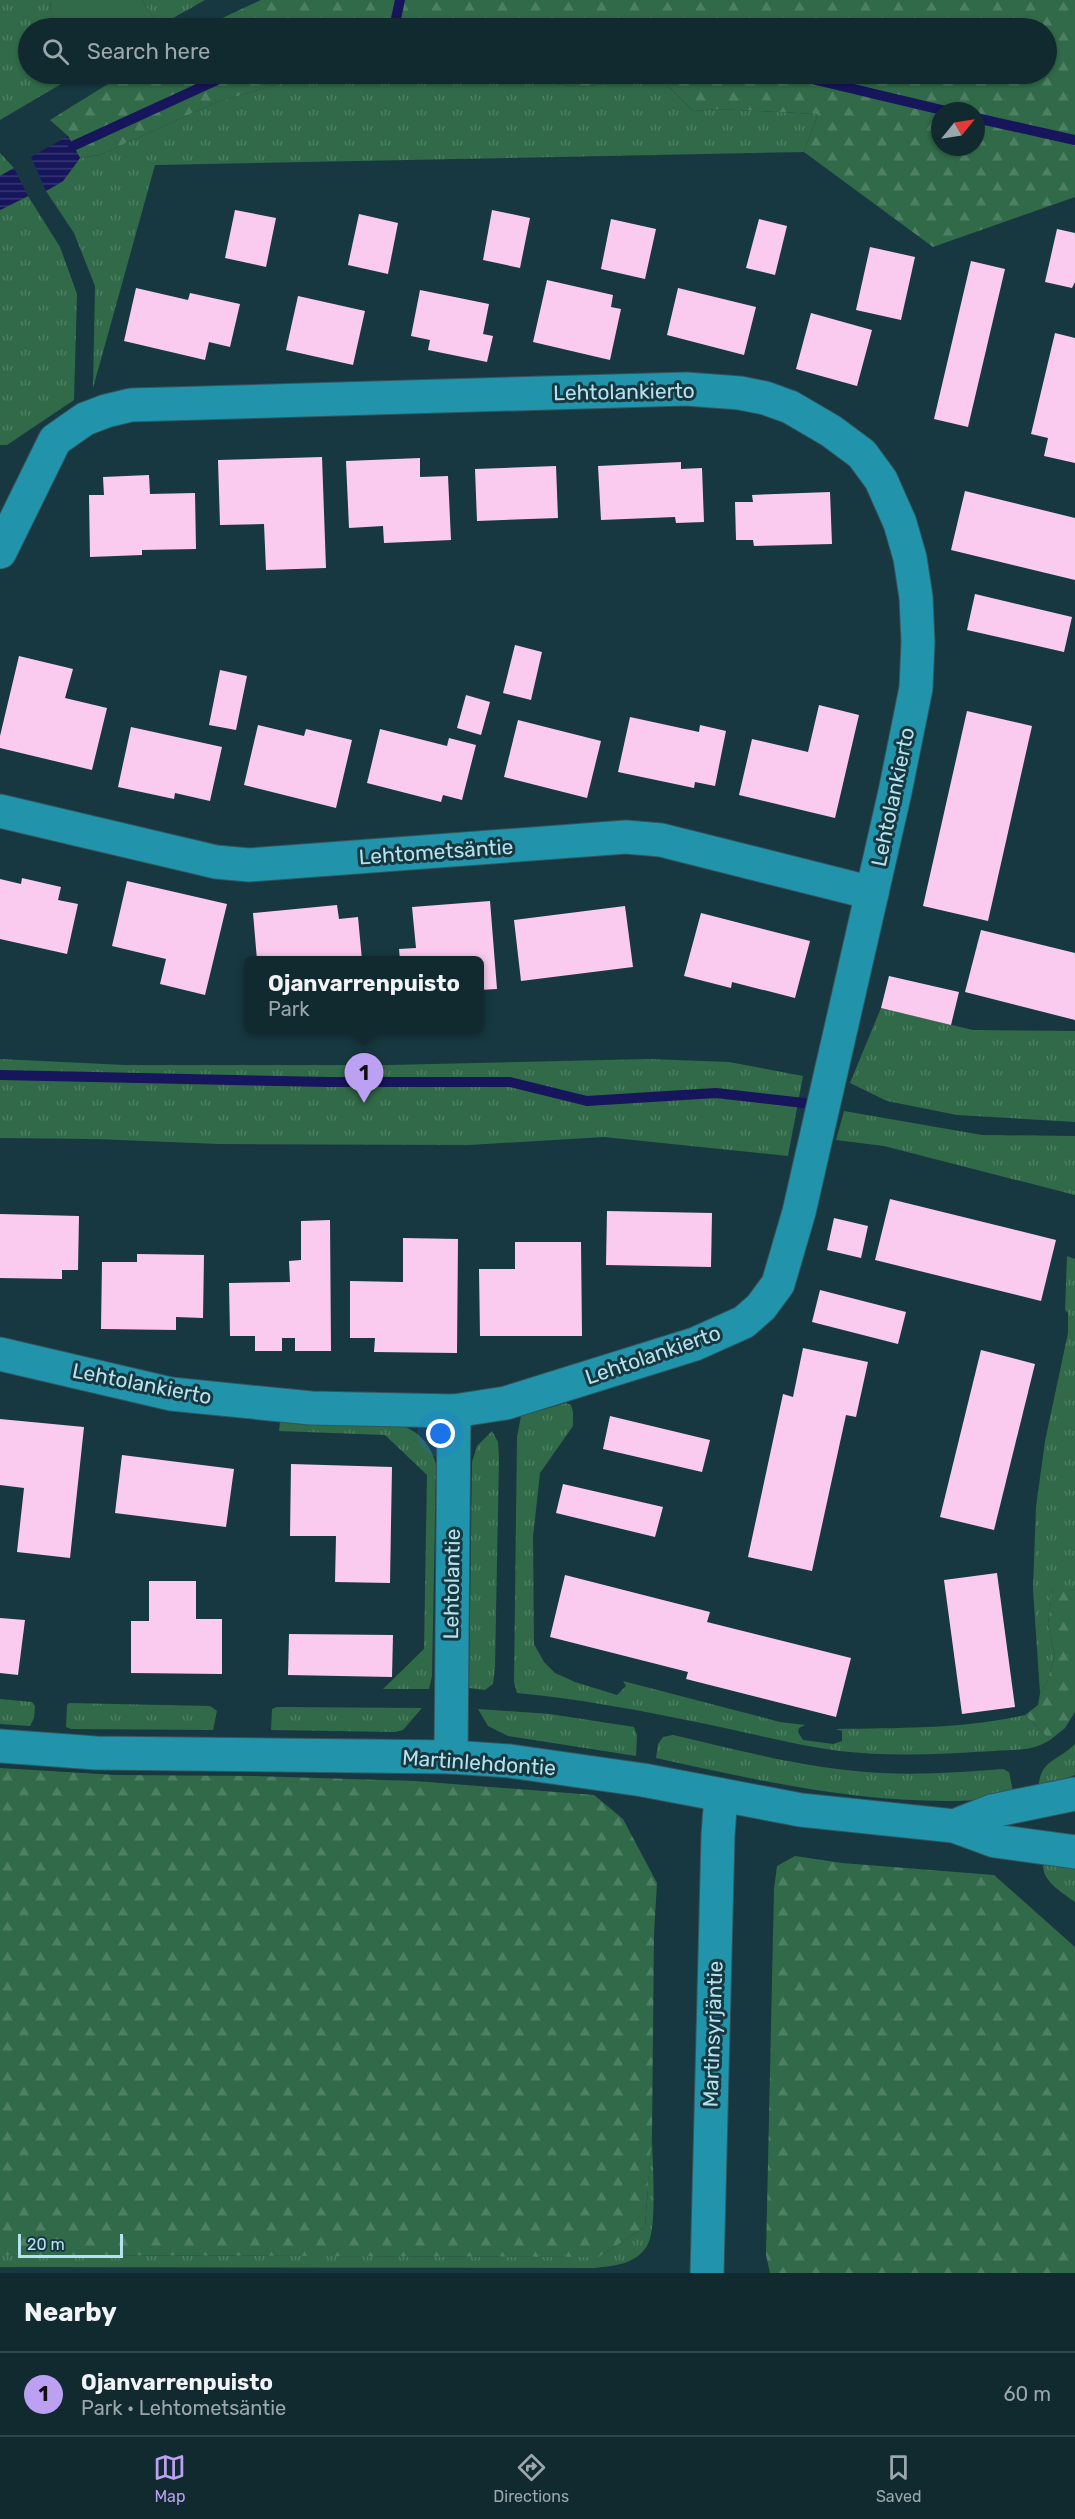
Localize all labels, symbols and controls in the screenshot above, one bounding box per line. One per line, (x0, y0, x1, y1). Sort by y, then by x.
search box (18, 18, 1057, 84)
icon: search (39, 35, 72, 68)
text: Search here (87, 38, 210, 65)
north arrow (931, 102, 985, 156)
street label: Lehtolankierto (553, 378, 695, 405)
street label: Lehtolankierto (866, 725, 919, 869)
street label: Lehtometsäntie (358, 834, 514, 869)
popup (244, 956, 484, 1034)
text: Ojanvarrenpuisto (268, 970, 460, 997)
text: Park (268, 997, 310, 1021)
pin: 1 (344, 1054, 384, 1103)
street label: Lehtolankierto (582, 1320, 724, 1389)
street label: Lehtolankierto (70, 1358, 214, 1409)
your location (426, 1419, 455, 1448)
street label: Lehtolantie (438, 1528, 465, 1639)
street label: Martinlehdontie (401, 1745, 557, 1780)
street label: Martinsyrjäntie (697, 1960, 728, 2108)
scale bar (18, 2231, 123, 2258)
text: 20 m (27, 2235, 65, 2254)
text: Nearby (24, 2297, 117, 2328)
text: Ojanvarrenpuisto (81, 2369, 273, 2396)
text: 1 (39, 2382, 48, 2406)
text: 60 m (1004, 2382, 1051, 2406)
text: Park · Lehtometsäntie (81, 2396, 286, 2420)
tab: Map (153, 2451, 186, 2506)
tab: Directions (493, 2451, 569, 2506)
tab: Saved (876, 2451, 922, 2506)

